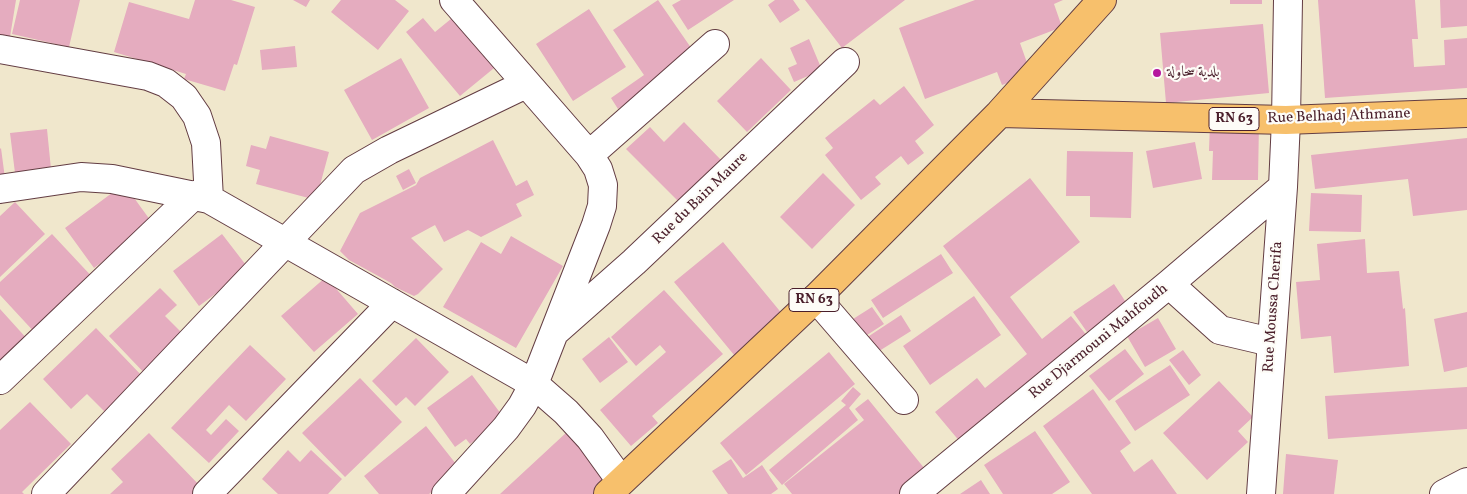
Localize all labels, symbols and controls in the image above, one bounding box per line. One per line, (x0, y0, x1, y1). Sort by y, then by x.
place label: بلدية سحاولة (1167, 64, 1220, 82)
marker: بلدية سحاولة (1151, 67, 1163, 79)
street label: Rue Belhadj Athmane (1267, 106, 1411, 128)
road number: RN 63 (1209, 108, 1259, 130)
street label: Rue du Bain Maure (650, 149, 752, 249)
street label: Rue Moussa Cherifa (1260, 241, 1288, 373)
street label: Rue Djarmouni Mahfoudh (1026, 280, 1172, 404)
road number: RN 63 (789, 288, 839, 312)

